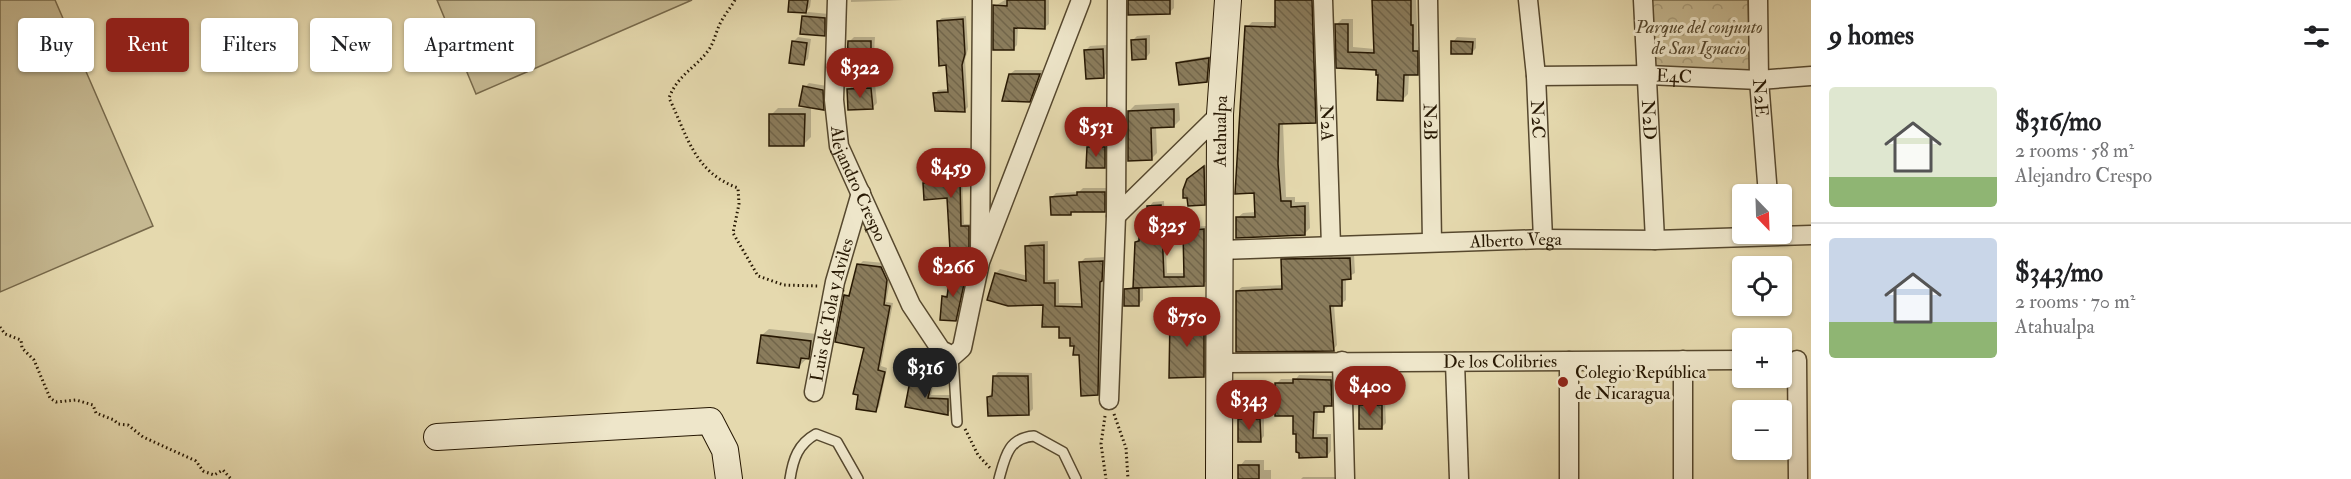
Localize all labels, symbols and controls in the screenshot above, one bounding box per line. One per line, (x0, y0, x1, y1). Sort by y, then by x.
park label: Parque del conjunto de San Ignacio (1634, 16, 1763, 60)
chip: Buy (18, 18, 94, 72)
chip: Rent (106, 18, 189, 72)
chip: Filters (201, 18, 298, 72)
chip: New (310, 18, 392, 72)
chip: Apartment (404, 18, 535, 72)
text: 9 homes (1829, 20, 1914, 52)
icon: filters (2300, 20, 2333, 53)
pin: $322 (824, 48, 896, 99)
text: $322 (840, 55, 880, 80)
street label: E4C (1656, 64, 1692, 89)
street label: N2E (1747, 78, 1773, 118)
street label: Atahualpa (1209, 94, 1233, 168)
street label: N2D (1636, 99, 1661, 140)
street label: N2C (1525, 100, 1550, 139)
street label: N2B (1418, 103, 1441, 141)
street label: N2A (1314, 104, 1339, 142)
text: $316/mo (2015, 106, 2101, 138)
pin: $531 (1060, 107, 1132, 158)
icon: home (1877, 111, 1949, 183)
text: $531 (1079, 114, 1113, 139)
street label: Alejandro Crespo (825, 124, 892, 245)
text: 2 rooms · 58 m² (2015, 138, 2134, 163)
pin: $459 (915, 148, 987, 199)
text: $459 (930, 155, 972, 180)
text: Alejandro Crespo (2015, 163, 2152, 188)
north arrow (1732, 184, 1792, 244)
map controls (1732, 184, 1792, 460)
pin: $325 (1131, 206, 1203, 257)
text: $325 (1148, 213, 1186, 238)
street label: Alberto Vega (1468, 228, 1563, 254)
street label: Luis de Tola y Aviles (805, 236, 859, 384)
pin: $266 (917, 247, 989, 298)
text: $266 (932, 254, 974, 279)
button: locate (1732, 256, 1792, 316)
text: $343/mo (2015, 257, 2103, 289)
icon: home (1877, 262, 1949, 334)
text: 2 rooms · 70 m² (2015, 289, 2135, 314)
pin: $750 (1151, 297, 1223, 348)
text: $750 (1167, 304, 1207, 329)
text: Atahualpa (2015, 314, 2095, 339)
button: + (1732, 328, 1792, 388)
pin: $316 (889, 348, 961, 399)
street label: De los Colibries (1443, 350, 1557, 374)
text: $316 (907, 355, 943, 380)
place label: Colegio República de Nicaragua (1575, 361, 1707, 405)
pin: $400 (1334, 366, 1406, 417)
text: $400 (1349, 373, 1391, 398)
marker: Colegio República de Nicaragua (1556, 375, 1570, 389)
pin: $343 (1213, 380, 1285, 431)
text: $343 (1230, 387, 1268, 412)
button: − (1732, 400, 1792, 460)

